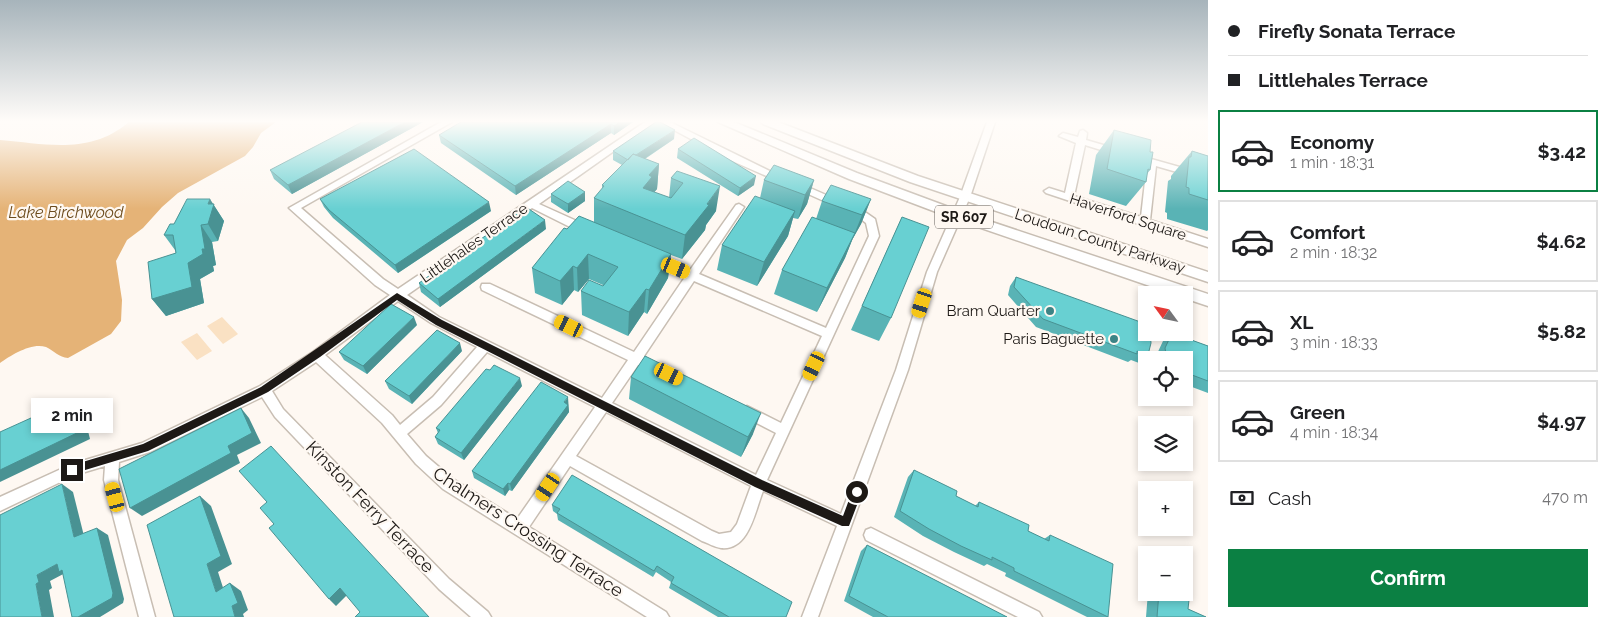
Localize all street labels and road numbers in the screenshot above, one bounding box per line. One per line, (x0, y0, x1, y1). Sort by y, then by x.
street label: Haverford Square (1067, 190, 1189, 244)
street label: Littlehales Terrace (417, 199, 531, 287)
street label: Loudoun County Parkway (1012, 205, 1188, 277)
road number: SR 607 (935, 206, 993, 228)
street label: Kinston Ferry Terrace (302, 436, 439, 577)
street label: Chalmers Crossing Terrace (429, 462, 628, 601)

